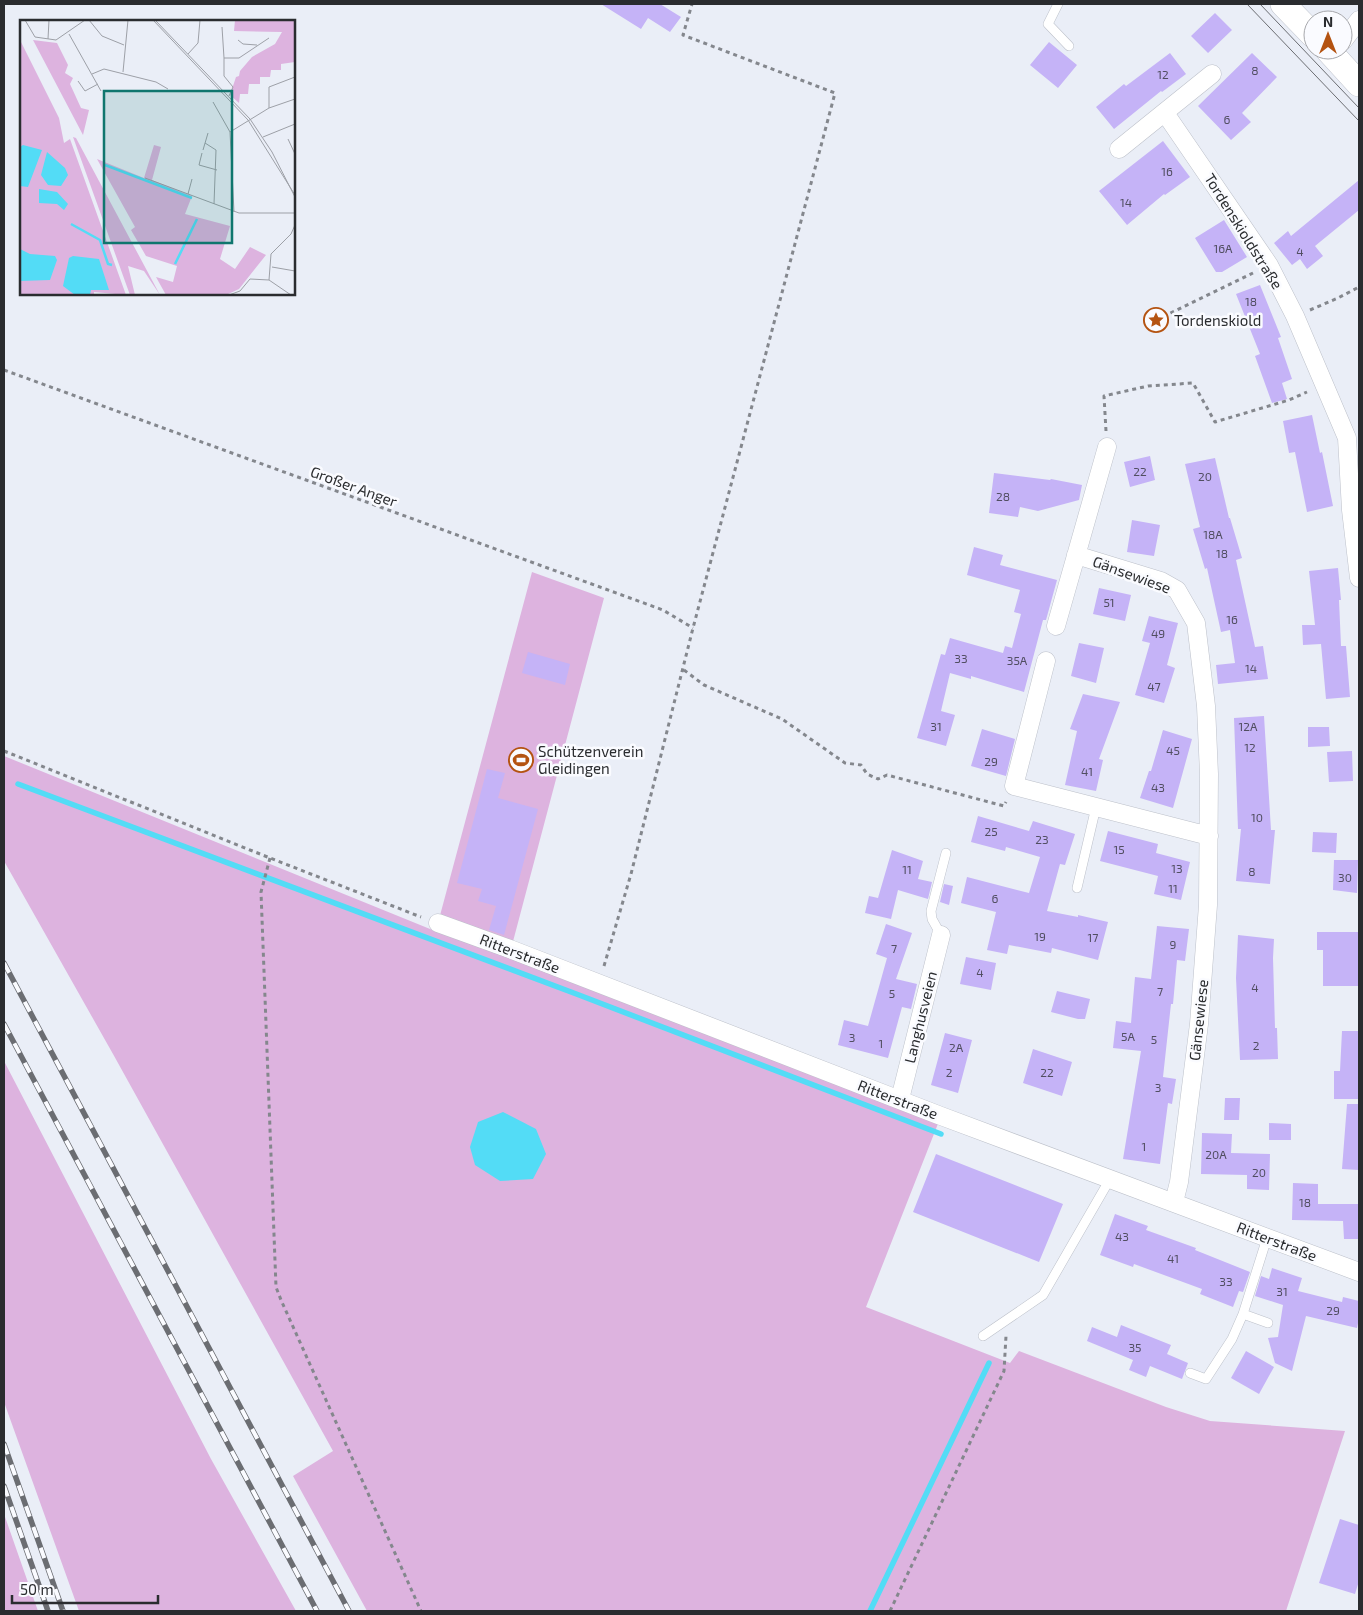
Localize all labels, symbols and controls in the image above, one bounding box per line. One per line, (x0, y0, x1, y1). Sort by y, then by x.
north arrow (1303, 10, 1353, 60)
text: N (1323, 13, 1333, 30)
inset map (20, 20, 295, 295)
house number: 8 (1251, 63, 1259, 77)
house number: 12 (1157, 67, 1169, 81)
house number: 6 (1224, 112, 1231, 126)
house number: 16 (1161, 164, 1173, 178)
street label: Tordenskioldstraße (1201, 170, 1287, 292)
house number: 14 (1120, 195, 1132, 209)
house number: 16A (1213, 241, 1233, 255)
house number: 4 (1296, 244, 1304, 258)
house number: 18 (1245, 294, 1257, 308)
place icon: Tordenskiold (1143, 307, 1169, 333)
place label: Tordenskiold (1174, 311, 1261, 329)
street label: Großer Anger (308, 462, 400, 510)
house number: 22 (1133, 464, 1147, 478)
house number: 20 (1198, 469, 1212, 483)
house number: 28 (996, 489, 1010, 503)
house number: 18A (1203, 527, 1223, 541)
house number: 18 (1216, 546, 1228, 560)
street label: Gänsewiese (1090, 552, 1174, 596)
house number: 51 (1103, 595, 1115, 609)
house number: 16 (1226, 612, 1238, 626)
house number: 49 (1151, 626, 1165, 640)
house number: 33 (954, 651, 968, 665)
house number: 35A (1007, 653, 1028, 667)
house number: 14 (1245, 661, 1257, 675)
house number: 47 (1147, 679, 1161, 693)
house number: 31 (930, 719, 942, 733)
house number: 12A (1239, 719, 1258, 733)
house number: 12 (1244, 740, 1256, 754)
place label: Schützenverein Gleidingen (538, 742, 643, 777)
house number: 45 (1166, 743, 1180, 757)
sports icon: Schützenverein Gleidingen (508, 747, 534, 773)
house number: 29 (984, 754, 998, 768)
house number: 41 (1081, 764, 1093, 778)
house number: 43 (1151, 780, 1165, 794)
house number: 10 (1251, 810, 1263, 824)
house number: 25 (984, 824, 998, 838)
house number: 23 (1035, 832, 1049, 846)
house number: 15 (1113, 842, 1125, 856)
house number: 13 (1171, 861, 1183, 875)
house number: 11 (902, 862, 912, 876)
house number: 8 (1248, 864, 1256, 878)
house number: 30 (1338, 870, 1352, 884)
house number: 11 (1168, 881, 1178, 895)
house number: 6 (992, 891, 999, 905)
street label: Ritterstraße (477, 929, 563, 977)
house number: 19 (1034, 929, 1046, 943)
house number: 17 (1088, 930, 1098, 944)
house number: 9 (1170, 937, 1177, 951)
house number: 7 (891, 941, 897, 955)
house number: 4 (976, 965, 984, 979)
street label: Langhusveien (900, 969, 940, 1065)
street label: Gänsewiese (1185, 978, 1211, 1062)
house number: 4 (1251, 980, 1259, 994)
house number: 7 (1157, 984, 1163, 998)
house number: 5 (889, 986, 895, 1000)
house number: 5A (1121, 1029, 1135, 1043)
house number: 3 (849, 1030, 855, 1044)
house number: 5 (1151, 1032, 1157, 1046)
house number: 1 (879, 1036, 883, 1050)
house number: 2 (1253, 1038, 1260, 1052)
house number: 2A (949, 1040, 964, 1054)
house number: 2 (946, 1065, 953, 1079)
house number: 22 (1040, 1065, 1054, 1079)
street label: Ritterstraße (855, 1075, 941, 1123)
house number: 3 (1155, 1080, 1161, 1094)
house number: 1 (1142, 1139, 1146, 1153)
house number: 20A (1205, 1147, 1227, 1161)
house number: 20 (1252, 1165, 1266, 1179)
house number: 18 (1299, 1195, 1311, 1209)
street label: Ritterstraße (1234, 1217, 1320, 1265)
house number: 43 (1115, 1229, 1129, 1243)
house number: 41 (1167, 1251, 1179, 1265)
house number: 33 (1219, 1274, 1233, 1288)
house number: 31 (1276, 1284, 1288, 1298)
house number: 29 (1326, 1303, 1340, 1317)
house number: 35 (1128, 1340, 1142, 1354)
scale bar (12, 1572, 159, 1604)
text: 50 m (20, 1580, 54, 1598)

